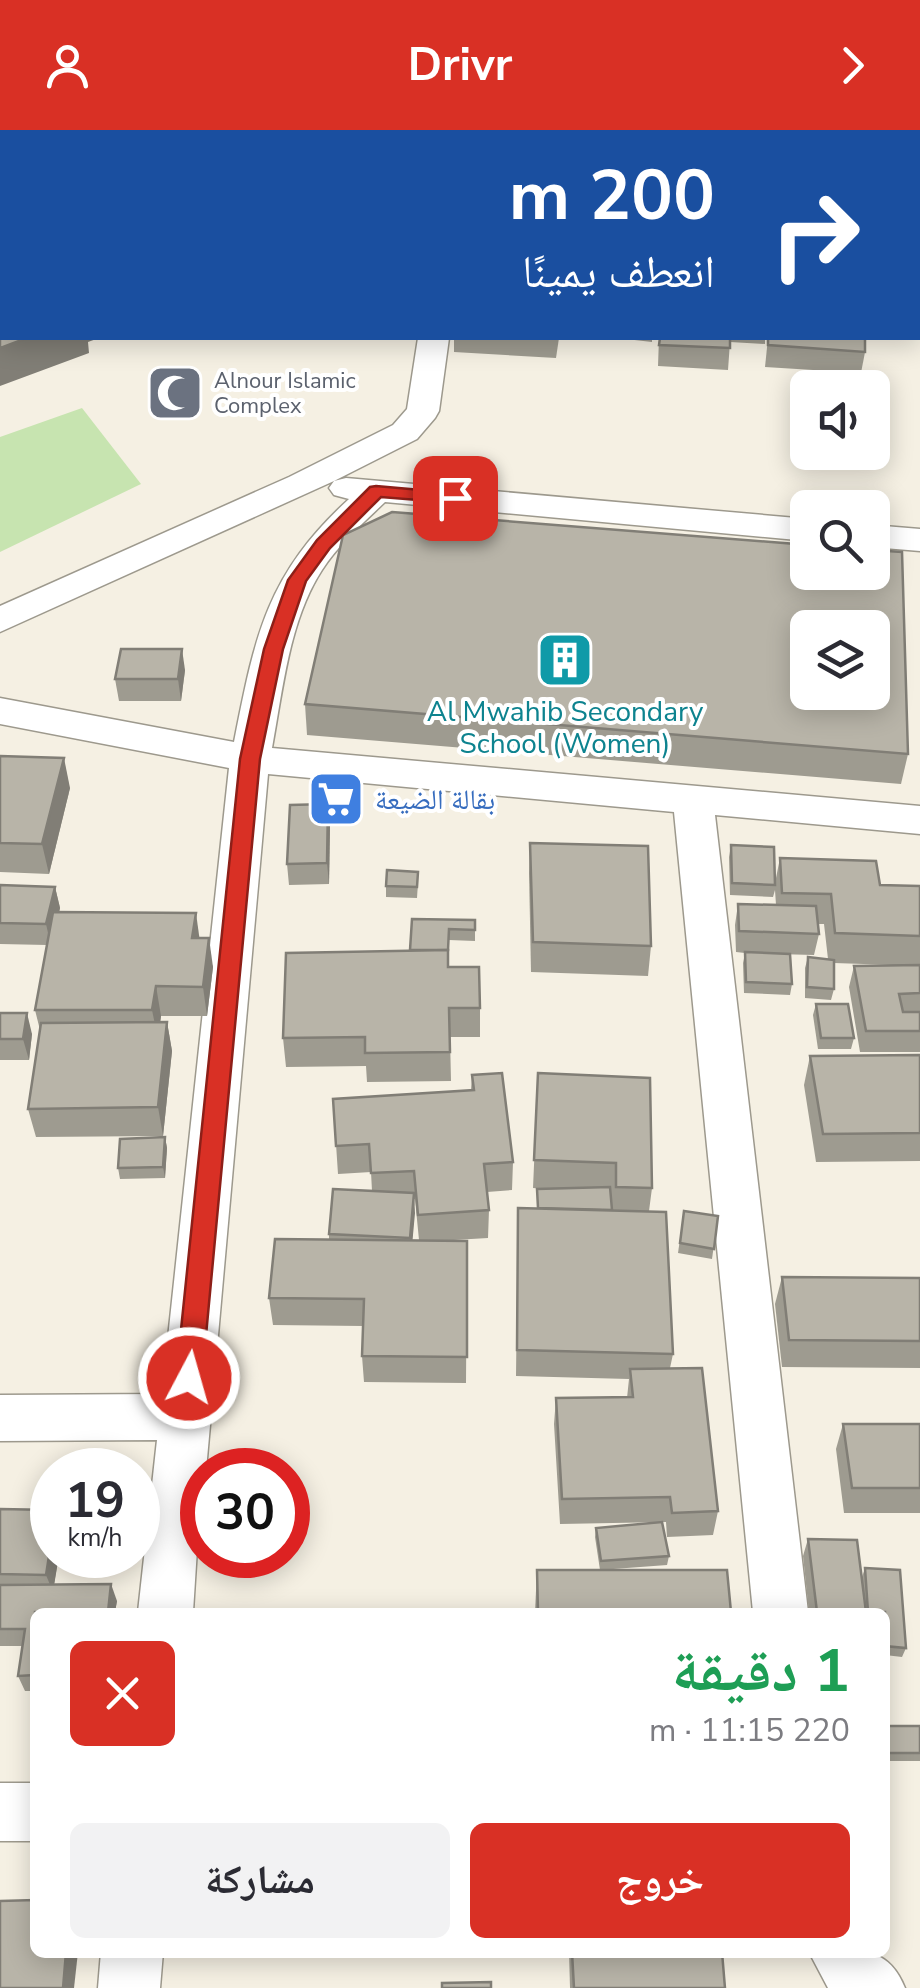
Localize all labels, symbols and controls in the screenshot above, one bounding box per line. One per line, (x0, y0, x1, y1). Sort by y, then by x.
text: Drivr (408, 35, 512, 96)
icon: person (40, 38, 95, 93)
icon: forward (825, 38, 880, 93)
text: 200 m (509, 148, 715, 244)
icon: right (750, 170, 880, 300)
text: انعطف يمينًا (522, 242, 715, 303)
mosque icon: Alnour Islamic Complex (145, 363, 205, 423)
place label: Alnour Islamic Complex (214, 366, 356, 421)
map controls (790, 370, 890, 710)
button: sound (790, 370, 890, 470)
pin (413, 456, 498, 541)
icon: arrive (428, 471, 483, 526)
button: search (790, 490, 890, 590)
button: layers (790, 610, 890, 710)
building icon: Al Mwahib Secondary School (Women) (535, 630, 595, 690)
place label: Al Mwahib Secondary School (Women) (427, 693, 704, 763)
supermarket icon: بقالة الضيعة (306, 769, 366, 829)
place label: بقالة الضيعة (375, 781, 495, 819)
position arrow (137, 1326, 241, 1430)
speed limit sign: 30 (180, 1448, 310, 1578)
text: 19 (65, 1466, 125, 1535)
text: km/h (67, 1521, 123, 1555)
text: 1 دقيقة (672, 1630, 850, 1712)
button: close (70, 1641, 175, 1746)
text: 220 m · 11:15 (649, 1709, 850, 1752)
button: مشاركة (70, 1823, 450, 1938)
button: خروج (470, 1823, 850, 1938)

